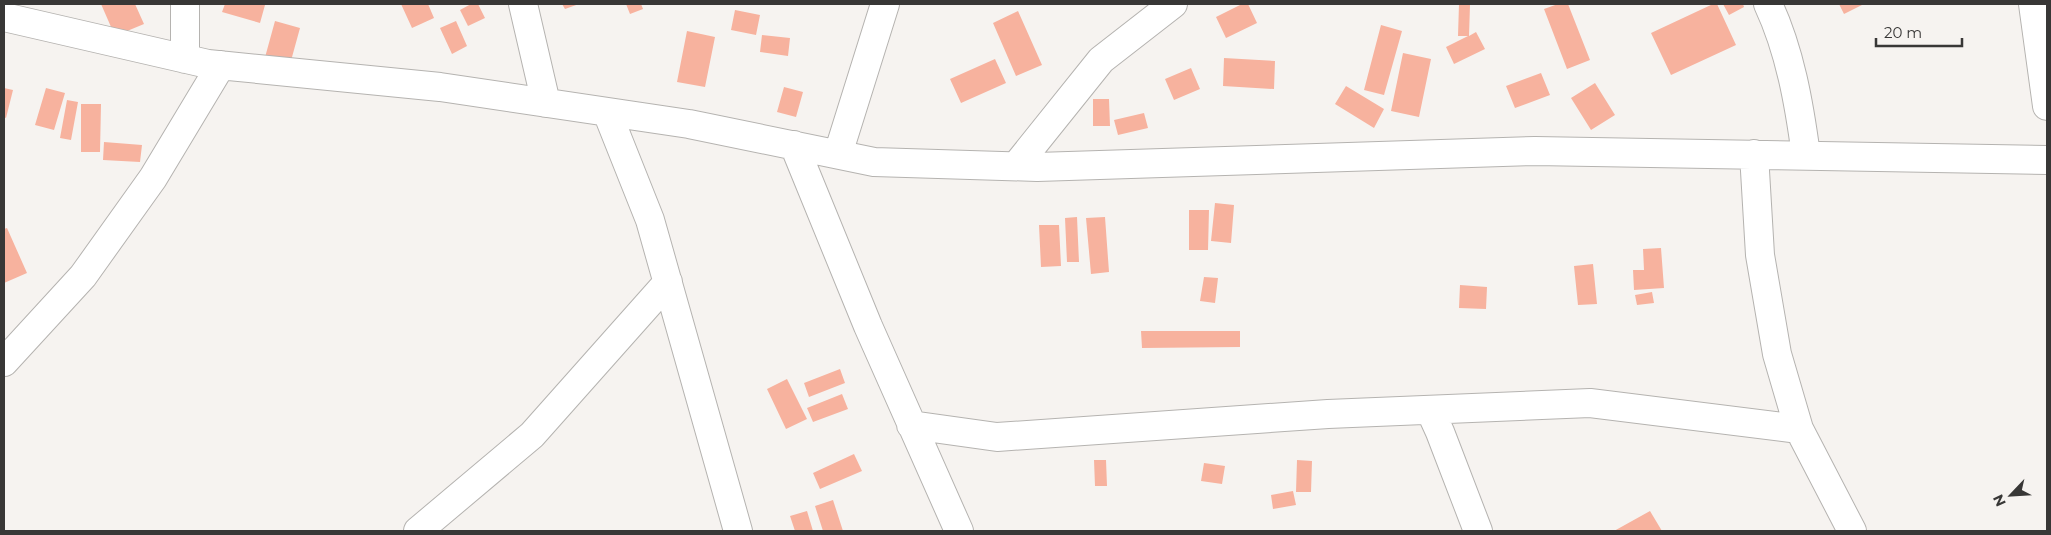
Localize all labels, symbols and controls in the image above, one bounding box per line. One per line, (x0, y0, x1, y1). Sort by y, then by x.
scale bar (1876, 15, 1962, 47)
text: 20 m (1884, 23, 1922, 42)
north arrow (1986, 470, 2036, 520)
text: N (1989, 492, 2010, 509)

